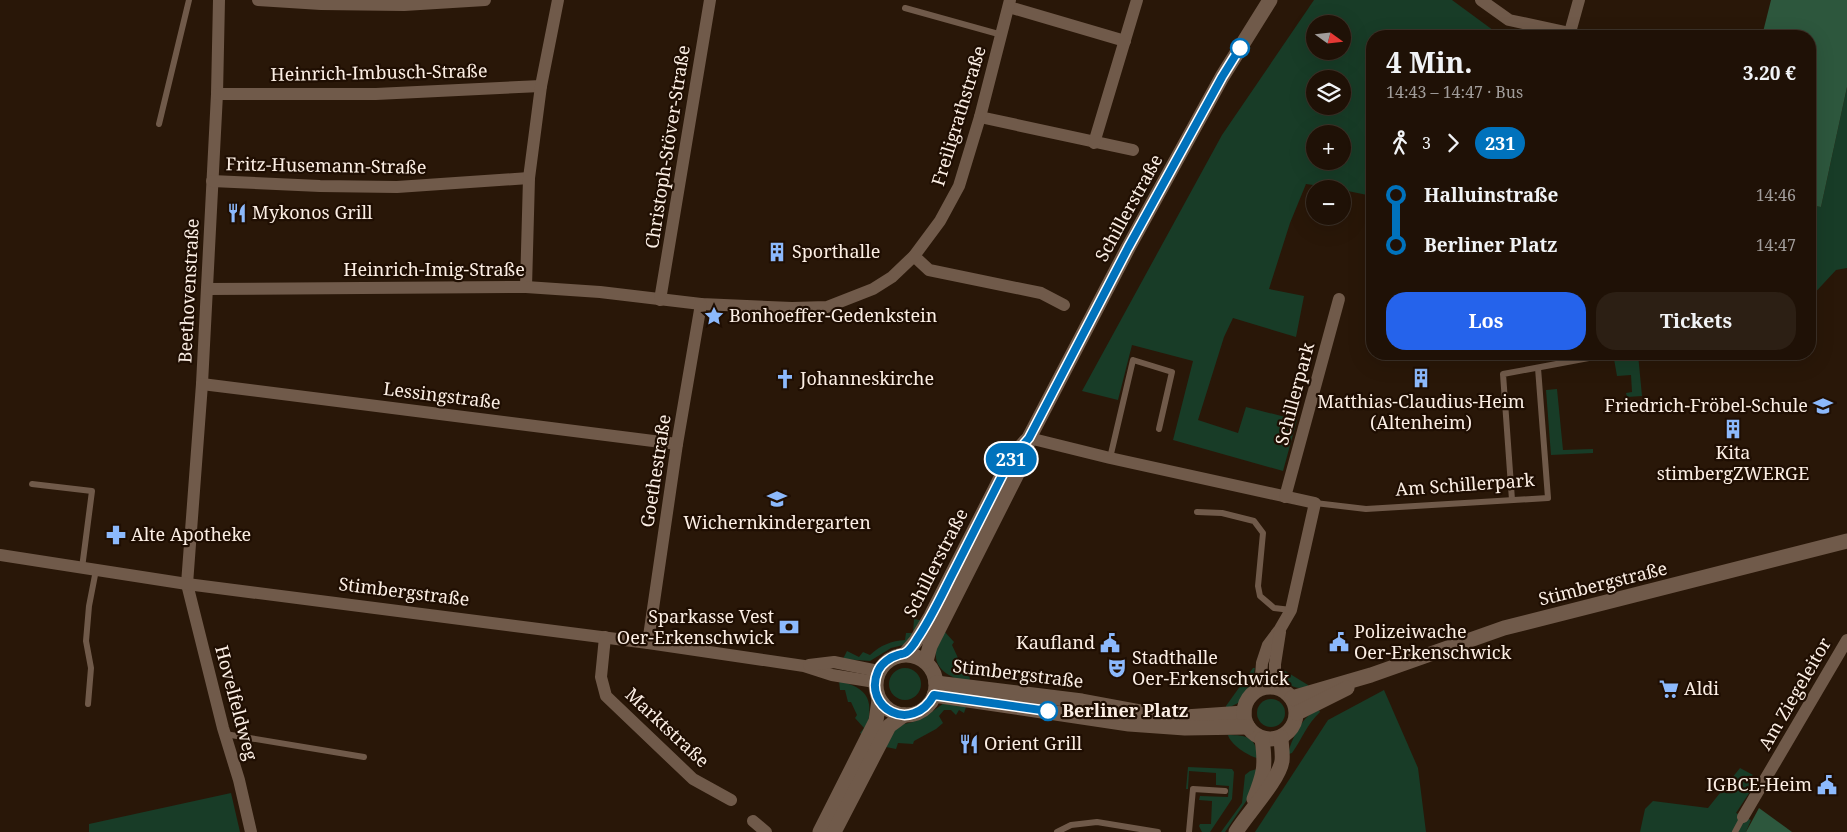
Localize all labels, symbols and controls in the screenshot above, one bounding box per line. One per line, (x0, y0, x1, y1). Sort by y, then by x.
north arrow (1306, 15, 1351, 60)
map controls (1306, 15, 1351, 225)
unlabelled marker (1230, 38, 1250, 58)
street label: Christoph-Stöver-Straße (639, 43, 695, 250)
street label: Freiligrathstraße (925, 43, 991, 189)
text: 4 Min. (1386, 43, 1473, 81)
street label: Heinrich-Imbusch-Straße (270, 58, 488, 86)
text: 3.20 € (1743, 60, 1796, 86)
button: layers (1306, 70, 1351, 115)
text: 14:43 – 14:47 · Bus (1386, 81, 1523, 103)
button: + (1306, 125, 1351, 170)
icon: walk (1386, 129, 1414, 157)
icon: forward (1439, 129, 1467, 157)
text: 231 (1485, 131, 1515, 155)
text: 3 (1422, 132, 1431, 154)
street label: Schillerstraße (1089, 150, 1167, 265)
street label: Fritz-Husemann-Straße (225, 151, 427, 179)
button: − (1306, 180, 1351, 225)
text: Halluinstraße (1424, 182, 1558, 208)
text: 14:46 (1756, 184, 1796, 206)
place label: Mykonos Grill (252, 200, 373, 224)
restaurant icon: Mykonos Grill (226, 202, 248, 224)
street label: Beethovenstraße (172, 218, 204, 364)
text: Berliner Platz (1424, 232, 1557, 258)
text: 14:47 (1756, 234, 1796, 256)
place label: Sporthalle (792, 239, 880, 263)
building icon: Sporthalle (766, 241, 788, 263)
street label: Heinrich-Imig-Straße (343, 257, 525, 281)
button: Los (1386, 292, 1586, 350)
button: Tickets (1596, 292, 1796, 350)
place label: Bonhoeffer-Gedenkstein (729, 303, 938, 327)
place icon: Bonhoeffer-Gedenkstein (703, 305, 725, 327)
street label: Schillerpark (1269, 339, 1319, 448)
place label: Johanneskirche (799, 366, 934, 390)
building icon: Matthias-Claudius-Heim (Altenheim) (1410, 367, 1432, 389)
church icon: Johanneskirche (774, 368, 796, 390)
street label: Lessingstraße (382, 376, 502, 414)
place label: Matthias-Claudius-Heim (Altenheim) (1317, 389, 1525, 434)
place label: Friedrich-Fröbel-Schule (1604, 393, 1808, 417)
school or university icon: Friedrich-Fröbel-Schule (1812, 395, 1834, 417)
street label: Goethestraße (634, 413, 676, 529)
building icon: Kita stimbergZWERGE (1722, 418, 1744, 440)
place label: Kita stimbergZWERGE (1657, 440, 1809, 485)
line badge: 231 (982, 443, 1040, 475)
text: 231 (996, 447, 1026, 471)
street label: Am Schillerpark (1394, 467, 1536, 501)
school or university icon: Wichernkindergarten (766, 488, 788, 510)
street label: Schillerstraße (897, 504, 973, 621)
place label: Wichernkindergarten (683, 510, 871, 534)
place label: Alte Apotheke (131, 522, 251, 546)
pharmacy icon: Alte Apotheke (105, 524, 127, 546)
street label: Stimbergstraße (1536, 555, 1670, 611)
street label: Stimbergstraße (337, 571, 471, 611)
place label: Sparkasse Vest Oer-Erkenschwick (617, 604, 774, 649)
bank icon: Sparkasse Vest Oer-Erkenschwick (778, 616, 800, 638)
place label: Polizeiwache Oer-Erkenschwick (1354, 619, 1512, 664)
place label: Kaufland (1016, 630, 1095, 654)
public building icon: Polizeiwache Oer-Erkenschwick (1328, 631, 1350, 653)
public building icon: Kaufland (1099, 632, 1121, 654)
street label: Am Ziegeleitor (1752, 633, 1836, 754)
street label: Hovelfeldweg (210, 643, 264, 763)
place label: Stadthalle Oer-Erkenschwick (1132, 645, 1290, 690)
street label: Stimbergstraße (951, 653, 1085, 693)
theatre icon: Stadthalle Oer-Erkenschwick (1106, 657, 1128, 679)
place label: Aldi (1684, 676, 1719, 700)
supermarket icon: Aldi (1658, 678, 1680, 700)
street label: Marktstraße (621, 682, 715, 772)
place label: Berliner Platz (1062, 698, 1188, 722)
marker: Berliner Platz (1038, 701, 1058, 721)
place label: Orient Grill (984, 731, 1083, 755)
restaurant icon: Orient Grill (958, 733, 980, 755)
place label: IGBCE-Heim (1706, 772, 1812, 796)
public building icon: IGBCE-Heim (1816, 774, 1838, 796)

